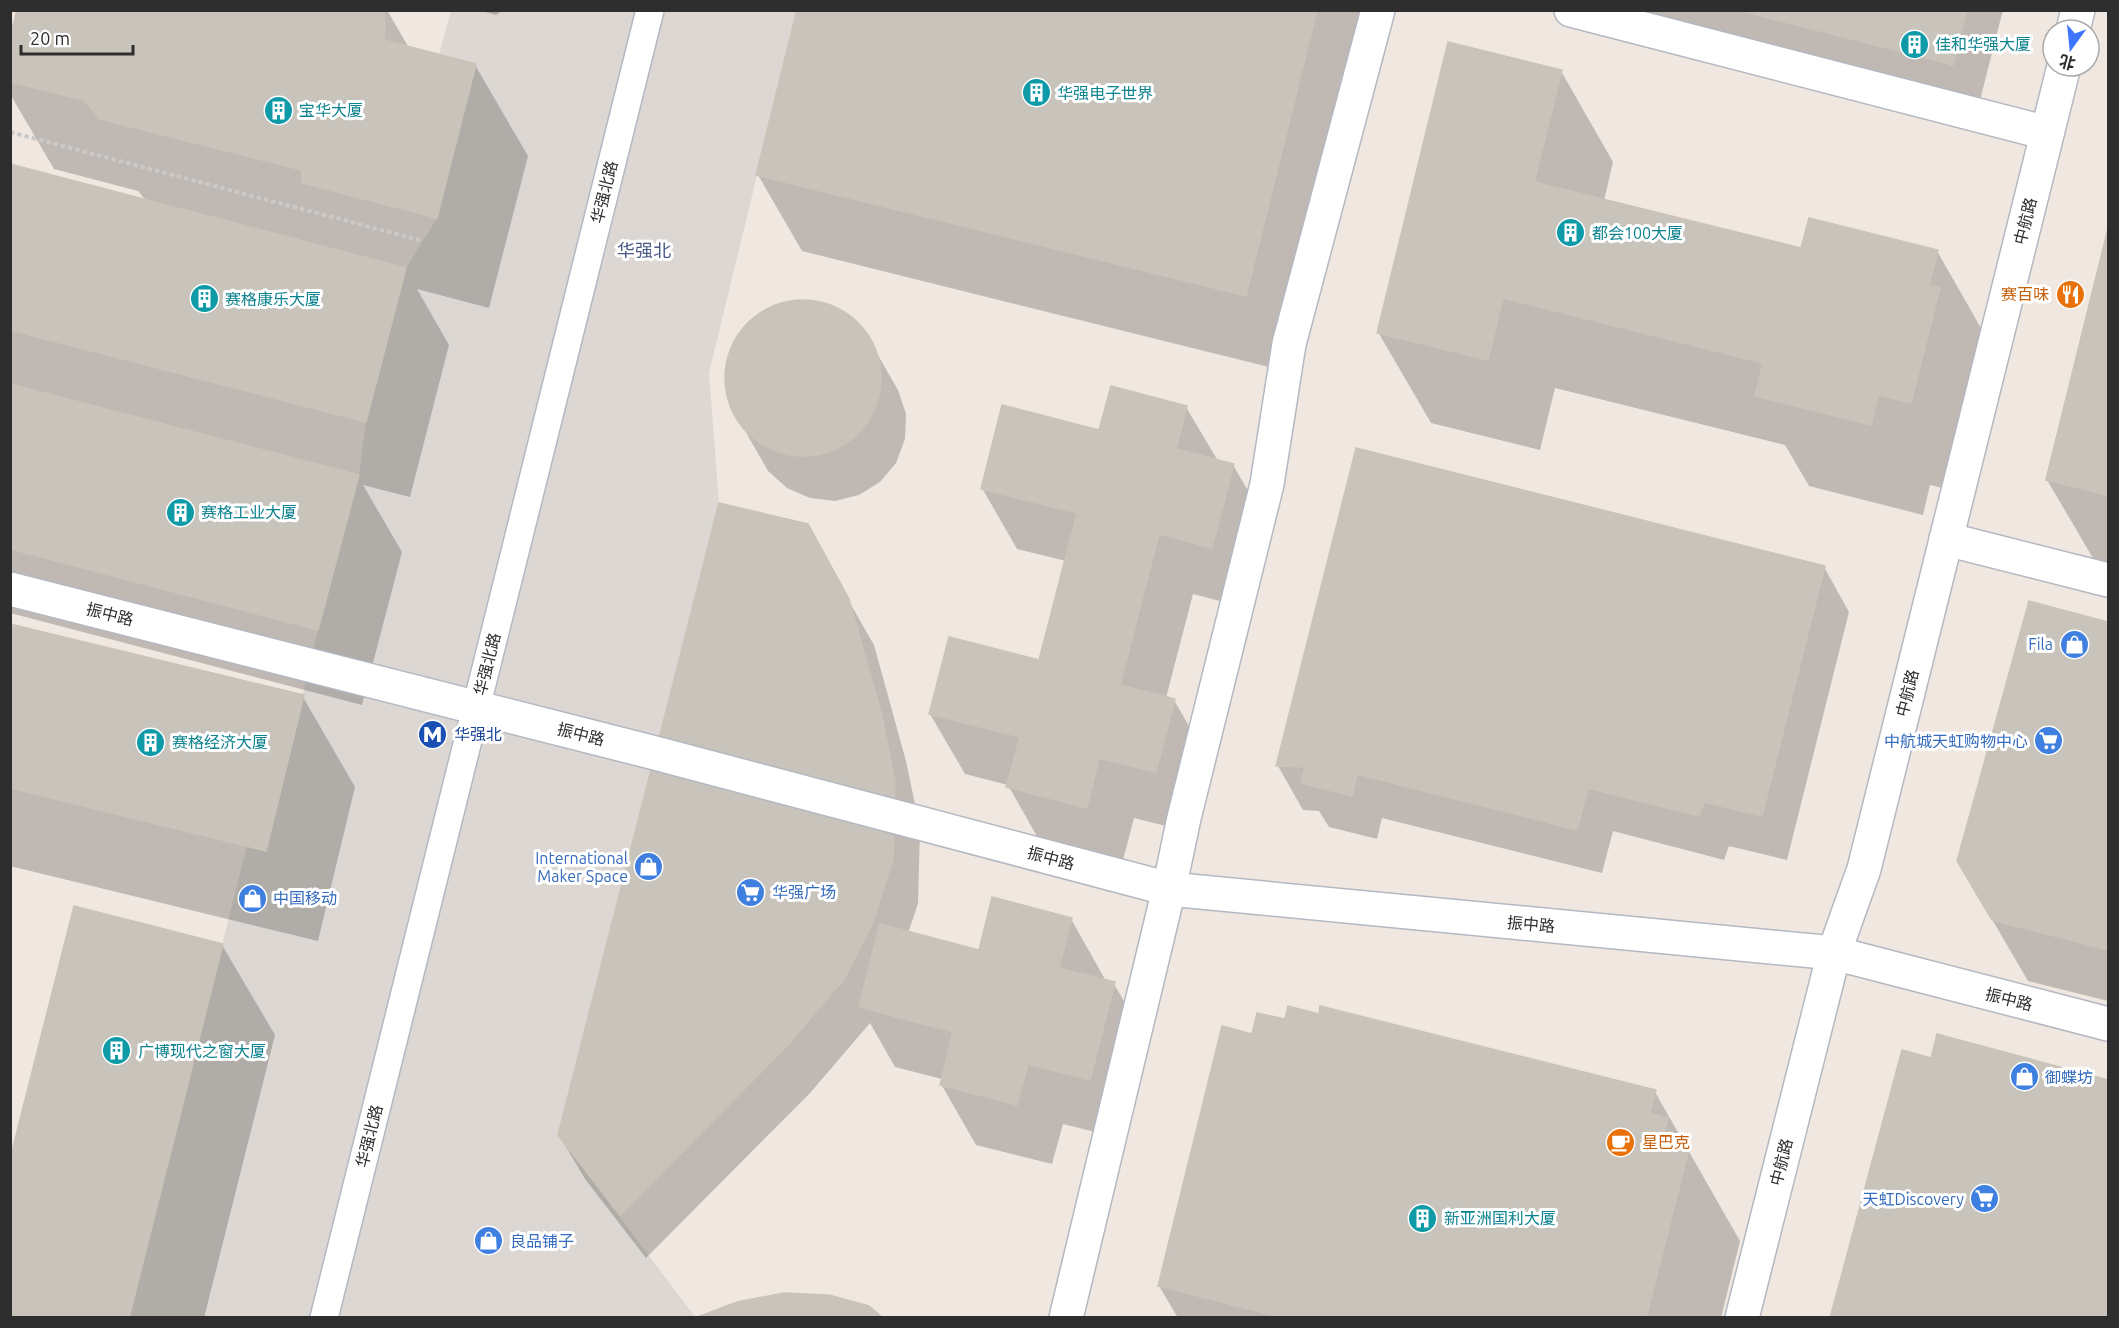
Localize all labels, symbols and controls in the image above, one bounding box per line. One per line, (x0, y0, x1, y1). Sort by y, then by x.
scale bar (21, 18, 134, 56)
north arrow (2041, 18, 2101, 78)
text: 20 m (30, 28, 70, 48)
building icon: 佳和华强大厦 (1898, 28, 1930, 60)
place label: 佳和华强大厦 (1935, 35, 2031, 53)
text: 北 (2057, 52, 2077, 73)
building icon: 华强电子世界 (1020, 77, 1052, 109)
place label: 华强电子世界 (1057, 84, 1153, 102)
building icon: 宝华大厦 (262, 94, 294, 126)
place label: 宝华大厦 (299, 101, 363, 119)
street label: 华强北路 (588, 159, 620, 225)
street label: 中航路 (2010, 196, 2040, 246)
building icon: 都会100大厦 (1555, 217, 1587, 249)
place label: 都会100大厦 (1592, 224, 1683, 242)
district label: 华强北 (617, 240, 671, 260)
restaurant icon: 赛百味 (2054, 278, 2086, 310)
building icon: 赛格康乐大厦 (188, 283, 220, 315)
place label: 赛百味 (2001, 285, 2049, 303)
place label: 赛格康乐大厦 (225, 290, 321, 308)
building icon: 赛格工业大厦 (164, 496, 196, 528)
place label: 赛格工业大厦 (201, 503, 297, 521)
street label: 振中路 (85, 599, 135, 629)
shop icon: Fila (2058, 628, 2090, 660)
street label: 华强北路 (471, 631, 503, 697)
place label: Fila (2028, 635, 2053, 653)
street label: 中航路 (1892, 668, 1922, 718)
metro station icon: 华强北 (417, 718, 449, 750)
street label: 振中路 (556, 719, 606, 749)
place label: 华强北 (454, 725, 502, 743)
supermarket icon: 中航城天虹购物中心 (2033, 725, 2065, 757)
building icon: 赛格经济大厦 (135, 726, 167, 758)
place label: 中航城天虹购物中心 (1884, 732, 2028, 750)
place label: 赛格经济大厦 (172, 733, 268, 751)
street label: 振中路 (1025, 843, 1077, 873)
place label: International Maker Space (535, 849, 628, 885)
shop icon: International Maker Space (633, 851, 665, 883)
supermarket icon: 华强广场 (735, 876, 767, 908)
shop icon: 中国移动 (236, 882, 268, 914)
place label: 华强广场 (772, 883, 836, 901)
place label: 中国移动 (273, 889, 337, 907)
street label: 振中路 (1506, 913, 1556, 935)
street label: 振中路 (1984, 984, 2034, 1014)
building icon: 广博现代之窗大厦 (101, 1035, 133, 1067)
place label: 广博现代之窗大厦 (138, 1042, 266, 1060)
shop icon: 御蝶坊 (2008, 1061, 2040, 1093)
place label: 御蝶坊 (2045, 1068, 2093, 1086)
street label: 华强北路 (353, 1103, 385, 1169)
cafe icon: 星巴克 (1605, 1126, 1637, 1158)
place label: 星巴克 (1642, 1133, 1690, 1151)
street label: 中航路 (1766, 1137, 1796, 1187)
supermarket icon: 天虹Discovery (1969, 1183, 2001, 1215)
place label: 天虹Discovery (1862, 1190, 1964, 1208)
building icon: 新亚洲国利大厦 (1407, 1202, 1439, 1234)
place label: 新亚洲国利大厦 (1444, 1209, 1556, 1227)
shop icon: 良品铺子 (473, 1225, 505, 1257)
place label: 良品铺子 (510, 1232, 574, 1250)

